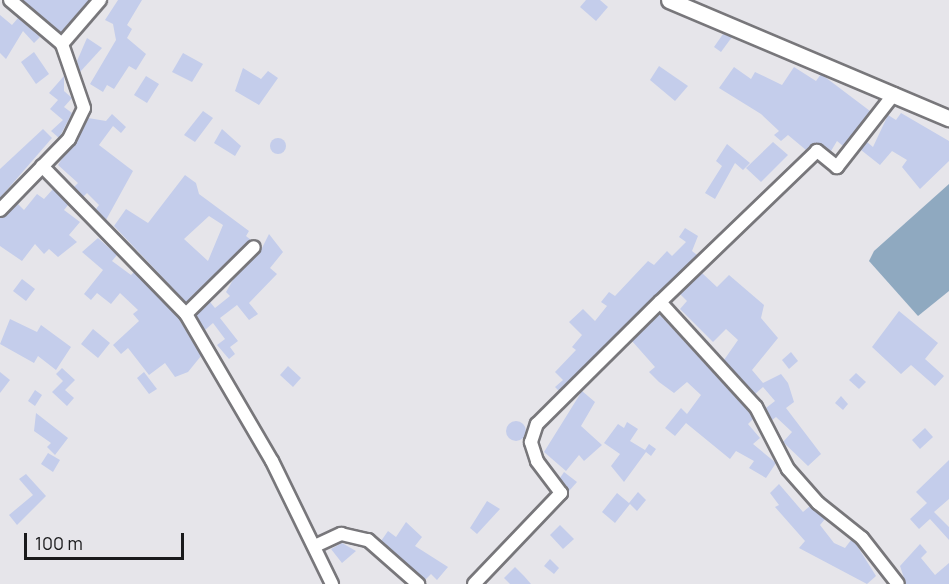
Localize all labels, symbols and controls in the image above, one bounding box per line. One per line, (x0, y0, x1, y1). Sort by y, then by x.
scale bar (27, 521, 188, 559)
text: 100 m (35, 531, 83, 555)

